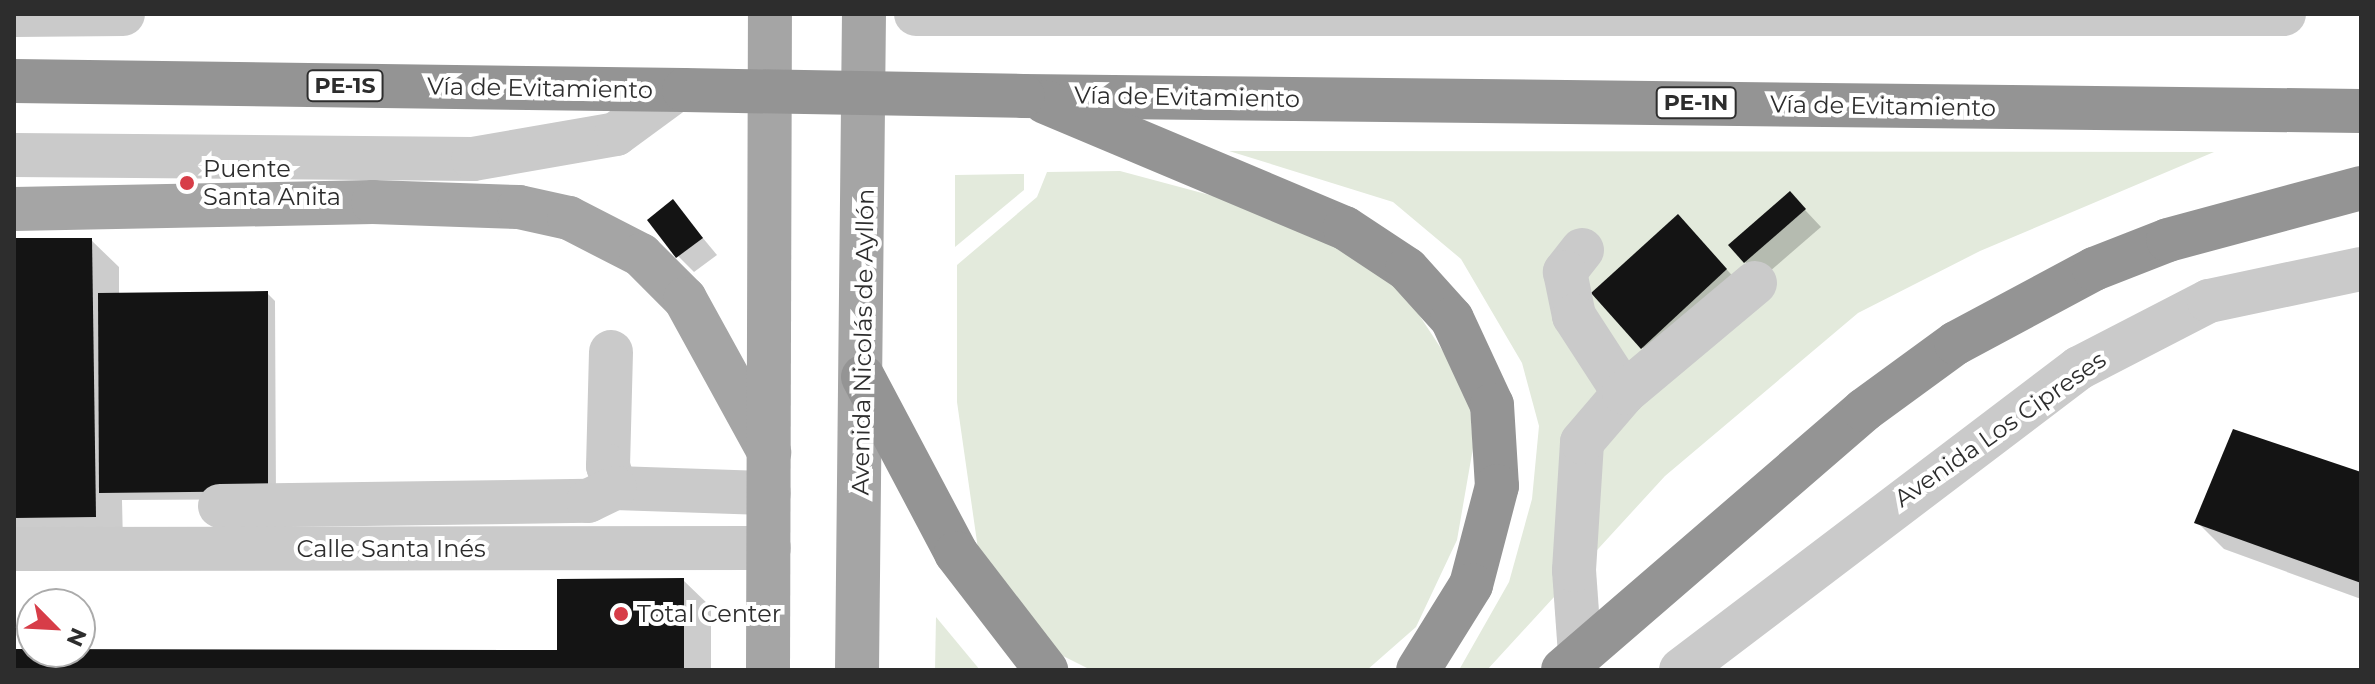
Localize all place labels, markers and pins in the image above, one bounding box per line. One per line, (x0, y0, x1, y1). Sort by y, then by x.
place label: Puente Santa Anita (203, 155, 341, 211)
marker: Puente Santa Anita (178, 174, 196, 192)
place label: Total Center (637, 600, 781, 628)
marker: Total Center (612, 605, 630, 623)

